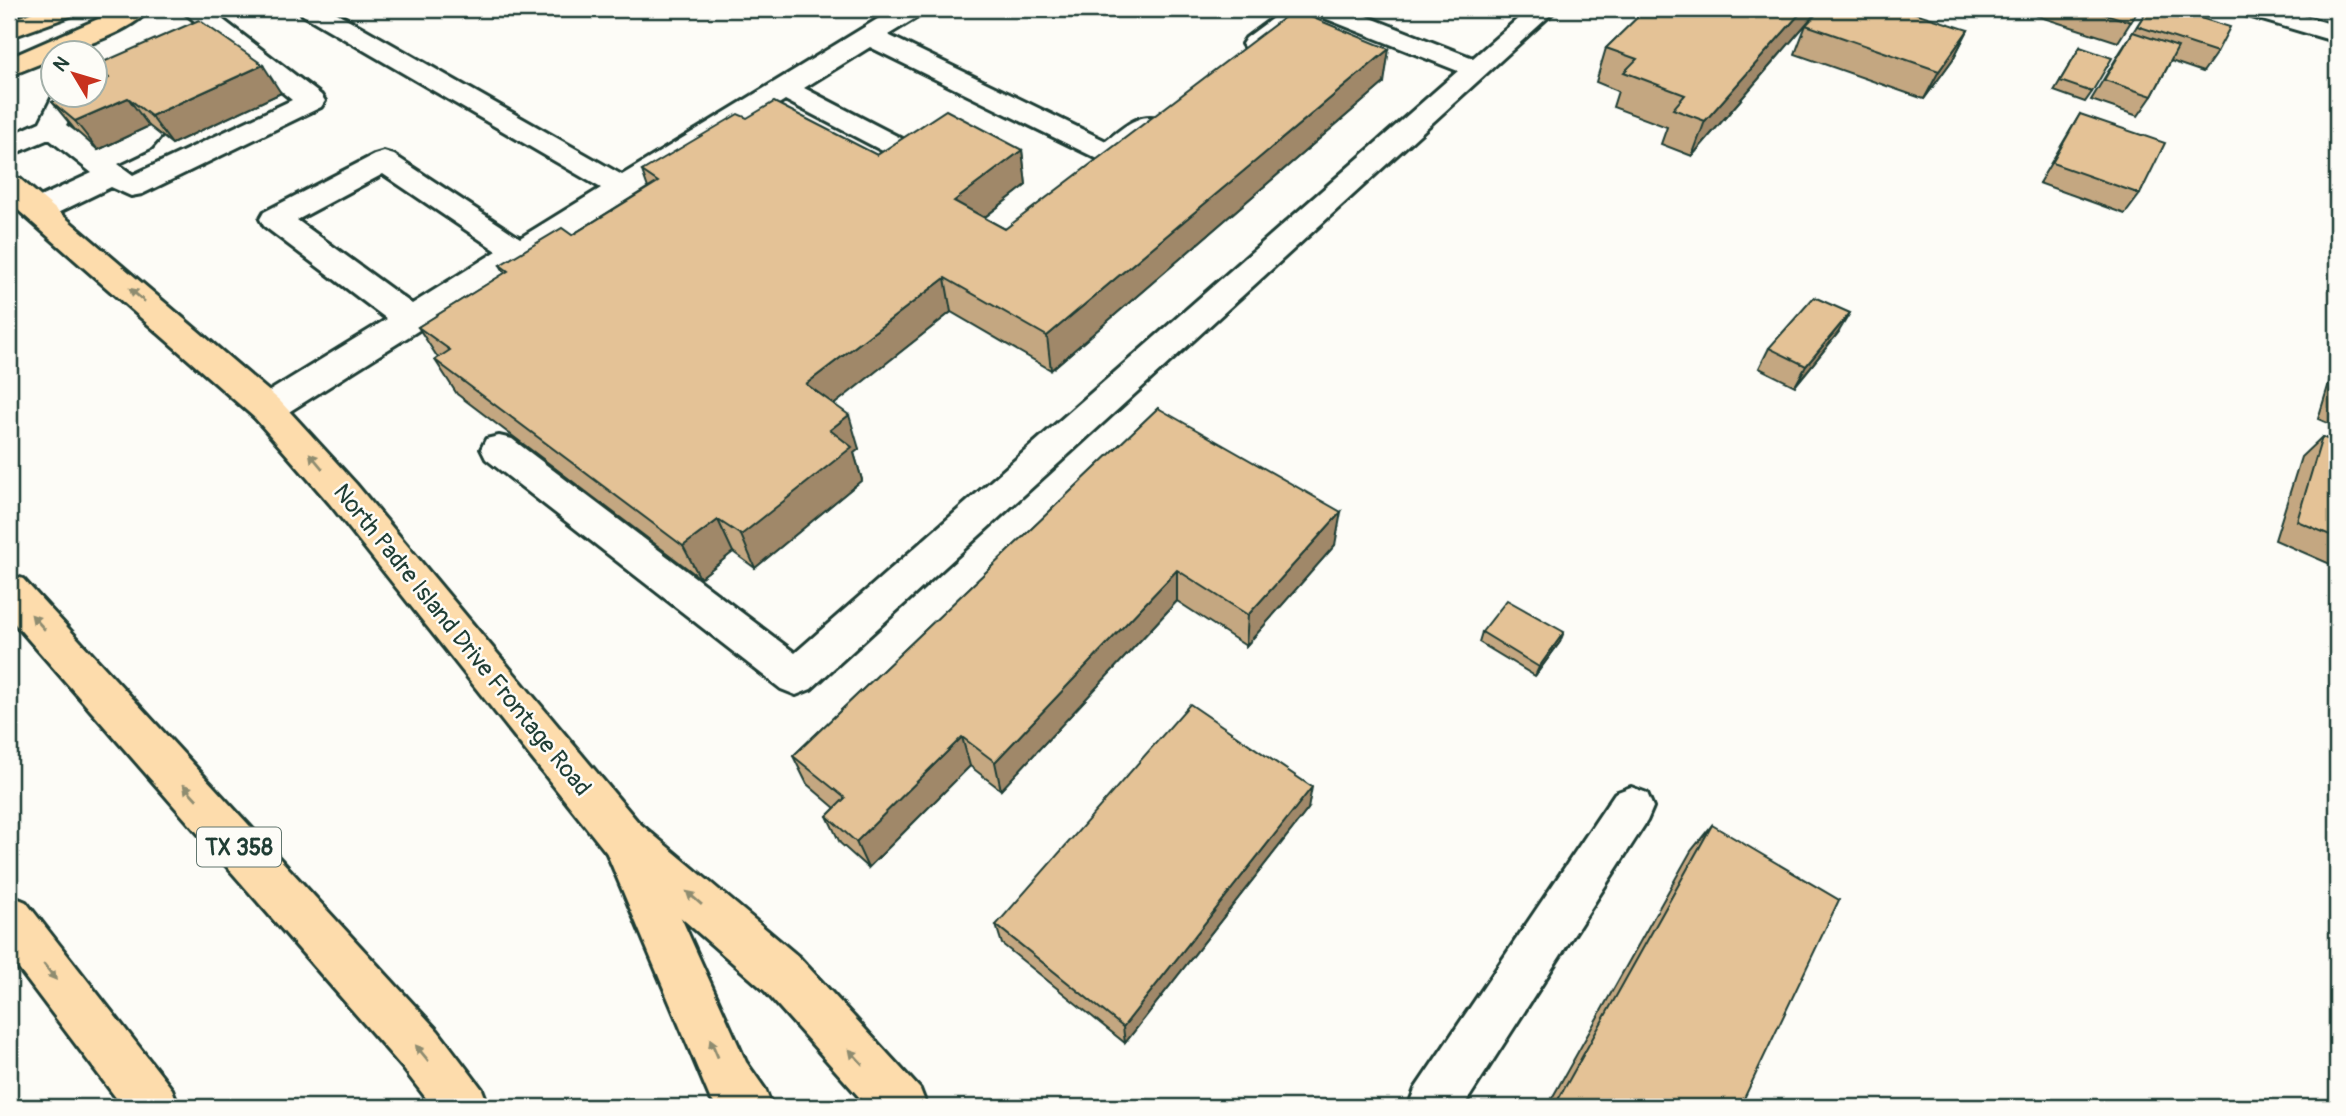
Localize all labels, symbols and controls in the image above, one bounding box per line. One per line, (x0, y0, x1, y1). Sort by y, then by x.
north arrow (38, 38, 108, 108)
text: N (48, 52, 75, 77)
one-way arrow (128, 287, 146, 303)
one-way arrow (309, 453, 324, 470)
street label: North Padre Island Drive Frontage Road (327, 478, 597, 802)
one-way arrow (31, 614, 46, 631)
one-way arrow (182, 784, 198, 801)
road number: TX 358 (197, 828, 281, 866)
one-way arrow (685, 891, 702, 906)
one-way arrow (43, 962, 58, 980)
one-way arrow (708, 1037, 719, 1058)
one-way arrow (415, 1045, 430, 1063)
one-way arrow (849, 1048, 865, 1065)

